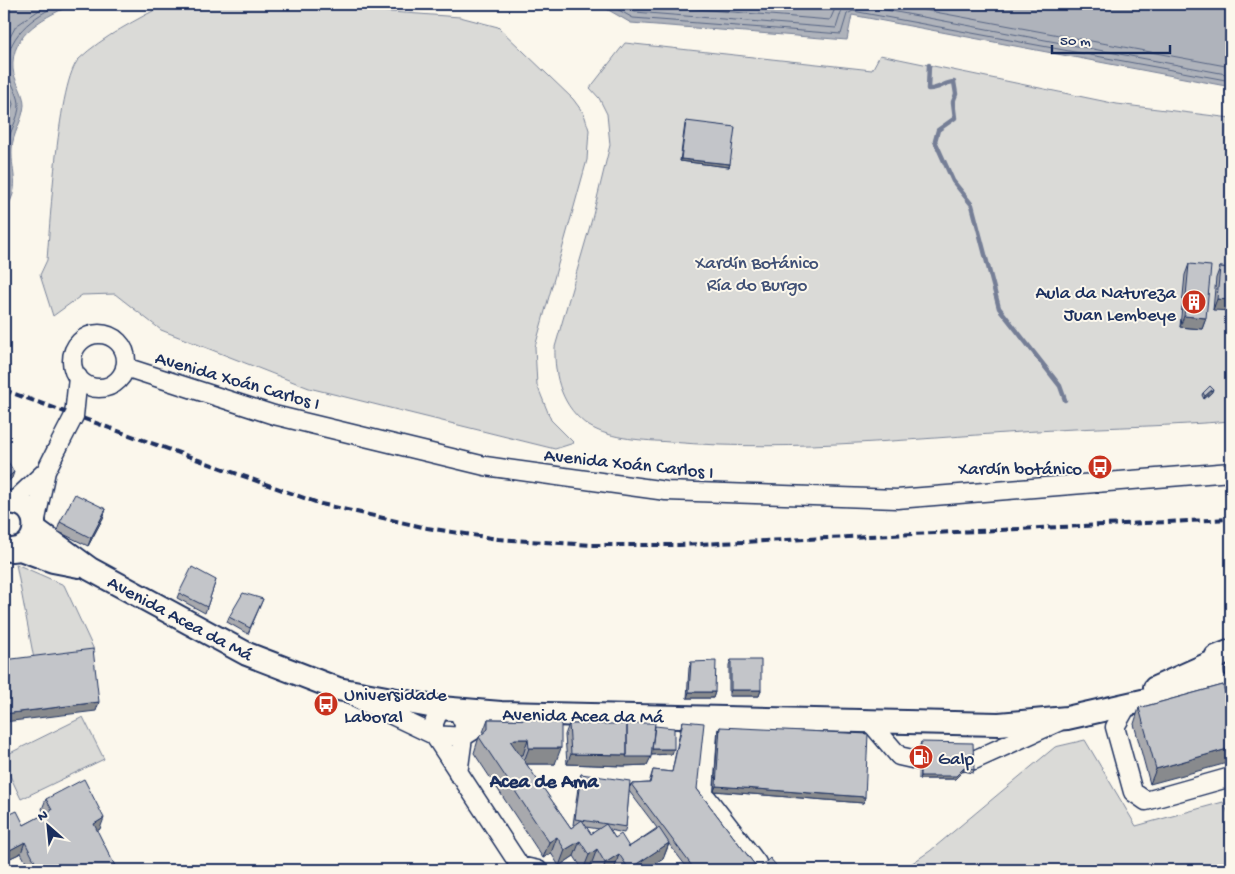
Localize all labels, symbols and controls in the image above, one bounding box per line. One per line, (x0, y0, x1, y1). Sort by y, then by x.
scale bar (1052, 22, 1170, 54)
text: 50 m (1060, 33, 1091, 51)
park label: Xardín Botánico Ría do Burgo (694, 253, 819, 298)
place label: Aula da Natureza Juan Lembeye (1035, 283, 1177, 328)
building icon: Aula da Natureza Juan Lembeye (1181, 289, 1207, 315)
street label: Avenida Xoán Carlos I (152, 348, 322, 417)
street label: Avenida Xoán Carlos I (543, 445, 715, 486)
bus stop icon: Xardín botánico (1087, 454, 1113, 480)
place label: Xardín botánico (957, 459, 1082, 482)
street label: Avenida Acea da Má (103, 572, 257, 669)
place label: Universidade Laboral (344, 685, 447, 730)
bus stop icon: Universidade Laboral (313, 691, 339, 717)
street label: Avenida Acea da Má (502, 705, 665, 730)
fuel station icon: Galp (908, 744, 934, 770)
place label: Galp (938, 749, 975, 772)
district label: Acea de Ama (489, 772, 599, 795)
north arrow (22, 802, 72, 852)
text: N (35, 807, 51, 826)

